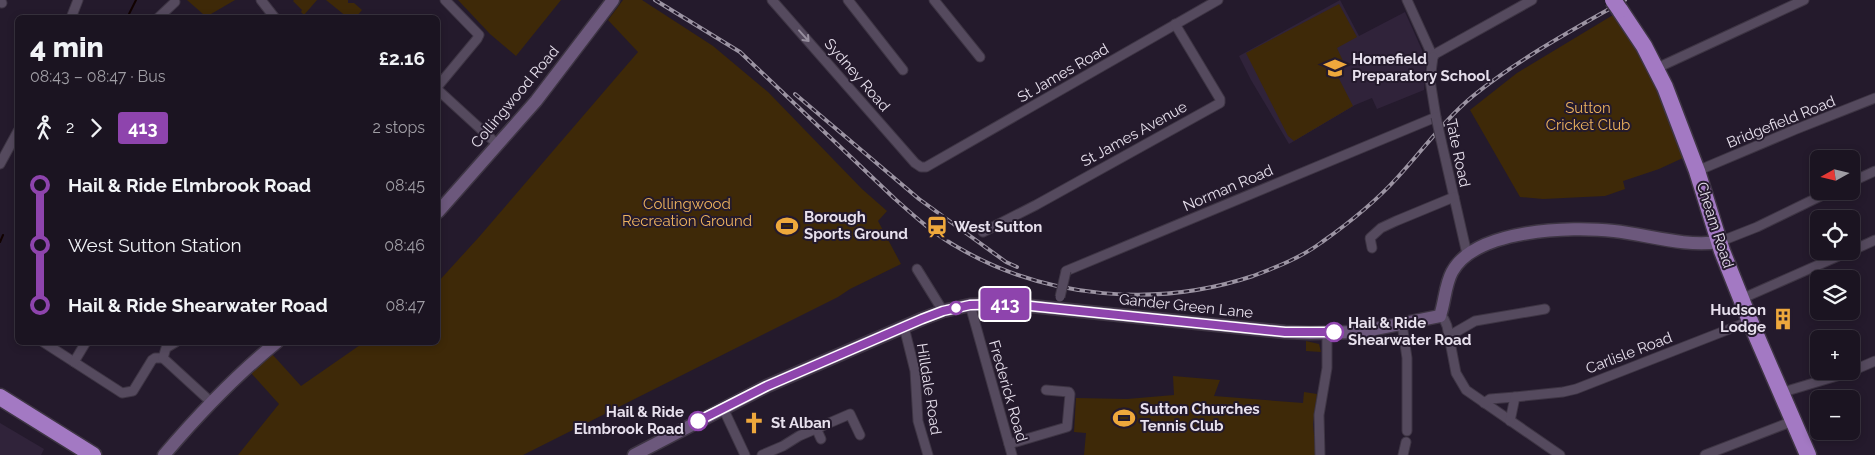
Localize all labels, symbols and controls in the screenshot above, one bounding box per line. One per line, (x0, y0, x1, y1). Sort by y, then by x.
one-way arrow (798, 30, 810, 43)
text: 4 min (30, 31, 104, 64)
street label: Sydney Road (820, 35, 894, 115)
street label: St James Road (1014, 40, 1112, 106)
street label: Collingwood Road (467, 42, 563, 152)
text: £2.16 (379, 47, 425, 69)
place label: Homefield Preparatory School (1352, 50, 1490, 85)
school or university icon: Homefield Preparatory School (1322, 55, 1348, 81)
text: 08:43 – 08:47 · Bus (30, 67, 165, 86)
street label: Bridgefield Road (1724, 92, 1838, 152)
street label: St James Avenue (1078, 97, 1190, 171)
park label: Sutton Cricket Club (1546, 99, 1630, 134)
icon: walk (30, 114, 58, 142)
icon: forward (82, 114, 110, 142)
text: 413 (128, 117, 158, 138)
street label: Tate Road (1442, 117, 1474, 189)
text: 2 (66, 118, 74, 137)
text: 2 stops (373, 118, 425, 137)
north arrow (1810, 150, 1860, 200)
map controls (1810, 150, 1860, 440)
street label: Norman Road (1180, 161, 1276, 215)
text: Hail & Ride Elmbrook Road (68, 174, 311, 196)
text: 08:45 (385, 176, 425, 195)
street label: Cheam Road (1693, 180, 1737, 270)
park label: Collingwood Recreation Ground (622, 195, 752, 230)
place label: Borough Sports Ground (804, 208, 908, 243)
button: locate (1810, 210, 1860, 260)
sports icon: Borough Sports Ground (774, 213, 800, 239)
station icon: West Sutton (924, 214, 950, 240)
place label: West Sutton (954, 218, 1042, 236)
text: West Sutton Station (68, 234, 242, 256)
text: 08:46 (384, 236, 425, 255)
button: layers (1810, 270, 1860, 320)
line badge: 413 (976, 288, 1034, 320)
street label: Gander Green Lane (1118, 290, 1254, 322)
text: 413 (990, 293, 1020, 314)
text: Hail & Ride Shearwater Road (68, 294, 328, 316)
text: 08:47 (385, 296, 425, 315)
unlabelled marker (949, 301, 963, 315)
place label: Hudson Lodge (1710, 301, 1766, 336)
building icon: Hudson Lodge (1770, 306, 1796, 332)
place label: Hail & Ride Shearwater Road (1348, 314, 1472, 349)
marker: Hail & Ride Shearwater Road (1324, 322, 1344, 342)
street label: Carlisle Road (1583, 328, 1675, 378)
button: + (1810, 330, 1860, 380)
street label: Frederick Road (985, 338, 1031, 444)
street label: Hilldale Road (913, 342, 945, 436)
button: − (1810, 390, 1860, 440)
place label: Sutton Churches Tennis Club (1140, 400, 1260, 435)
place label: Hail & Ride Elmbrook Road (574, 403, 684, 438)
sports icon: Sutton Churches Tennis Club (1111, 405, 1137, 431)
church icon: St Alban (741, 410, 767, 436)
marker: Hail & Ride Elmbrook Road (688, 411, 708, 431)
place label: St Alban (771, 414, 831, 432)

